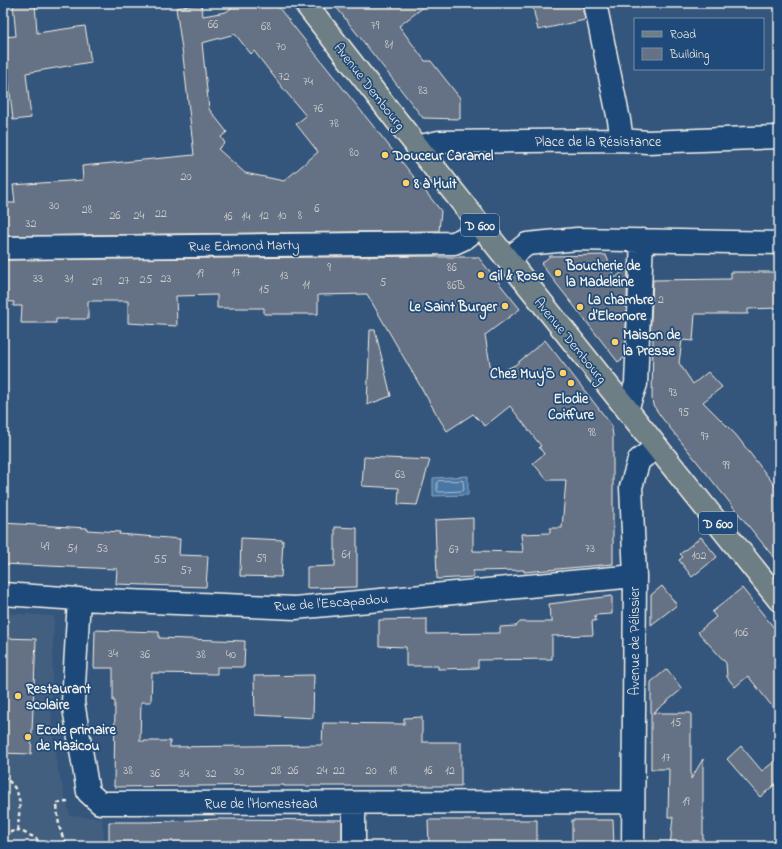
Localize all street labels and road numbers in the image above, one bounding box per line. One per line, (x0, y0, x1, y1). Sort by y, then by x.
street label: Avenue Dembourg (327, 39, 410, 136)
street label: Place de la Résistance (535, 132, 662, 153)
road number: D 600 (461, 214, 499, 236)
street label: Rue Edmond Marty (188, 235, 300, 259)
street label: Avenue Dembourg (528, 293, 611, 389)
road number: D 600 (699, 512, 737, 534)
street label: Avenue de Pélissier (625, 586, 646, 695)
street label: Rue de l'Escapadou (273, 589, 389, 618)
street label: Rue de l'Homestead (204, 794, 318, 815)

